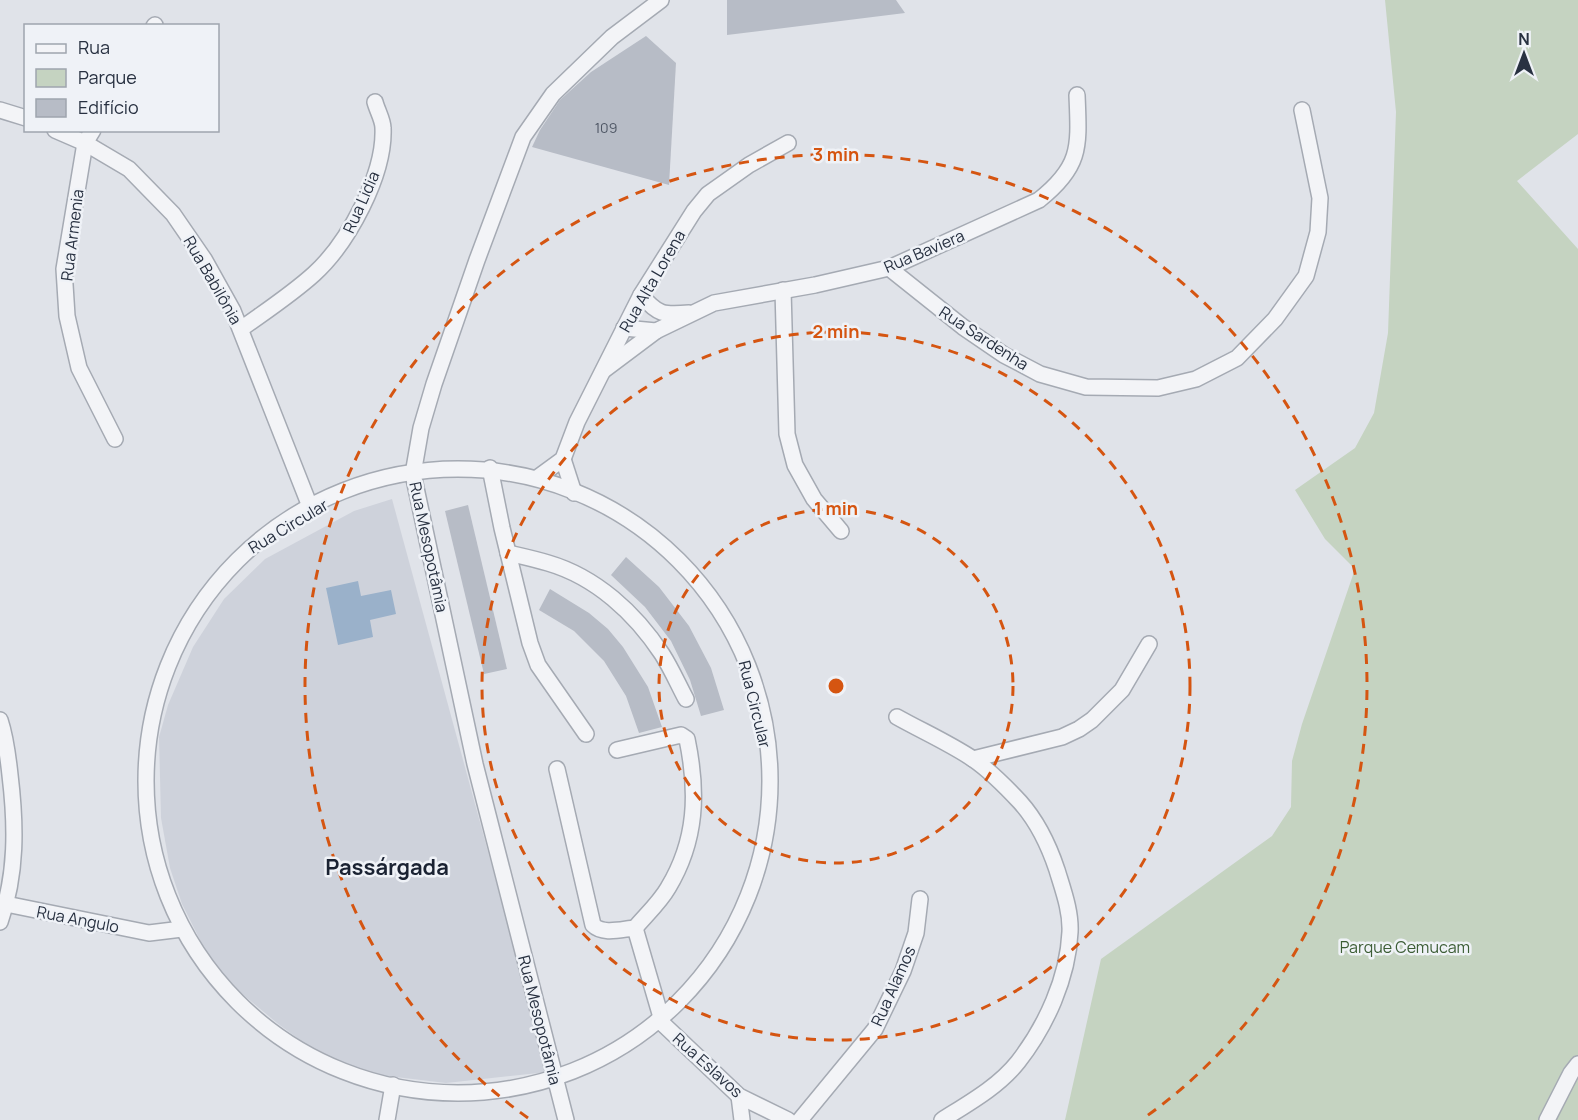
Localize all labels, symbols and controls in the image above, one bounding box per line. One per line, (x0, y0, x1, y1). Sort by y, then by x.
legend (24, 24, 219, 132)
north arrow (1494, 24, 1554, 84)
text: N (1518, 28, 1530, 50)
text: Rua (78, 35, 110, 59)
text: Parque (78, 65, 137, 89)
text: Edifício (78, 95, 139, 119)
house number: 109 (595, 118, 617, 137)
text: 3 min (813, 142, 859, 166)
street label: Rua Lidia (338, 168, 384, 236)
street label: Rua Armenia (55, 188, 89, 282)
street label: Rua Baviera (880, 224, 968, 278)
street label: Rua Alta Lorena (614, 226, 690, 336)
street label: Rua Babilônia (179, 232, 247, 328)
street label: Rua Sardenha (935, 301, 1033, 375)
text: 2 min (813, 319, 859, 343)
street label: Rua Mesopotâmia (404, 480, 454, 614)
street label: Rua Circular (244, 493, 332, 558)
text: 1 min (814, 496, 858, 520)
street label: Rua Circular (734, 658, 777, 750)
centre of rings (826, 676, 846, 696)
district label: Passárgada (325, 852, 449, 882)
street label: Rua Angulo (35, 900, 121, 938)
park label: Parque Cemucam (1340, 936, 1470, 958)
street label: Rua Alamos (866, 942, 920, 1030)
street label: Rua Mesopotâmia (513, 953, 567, 1087)
street label: Rua Eslavos (668, 1028, 748, 1102)

